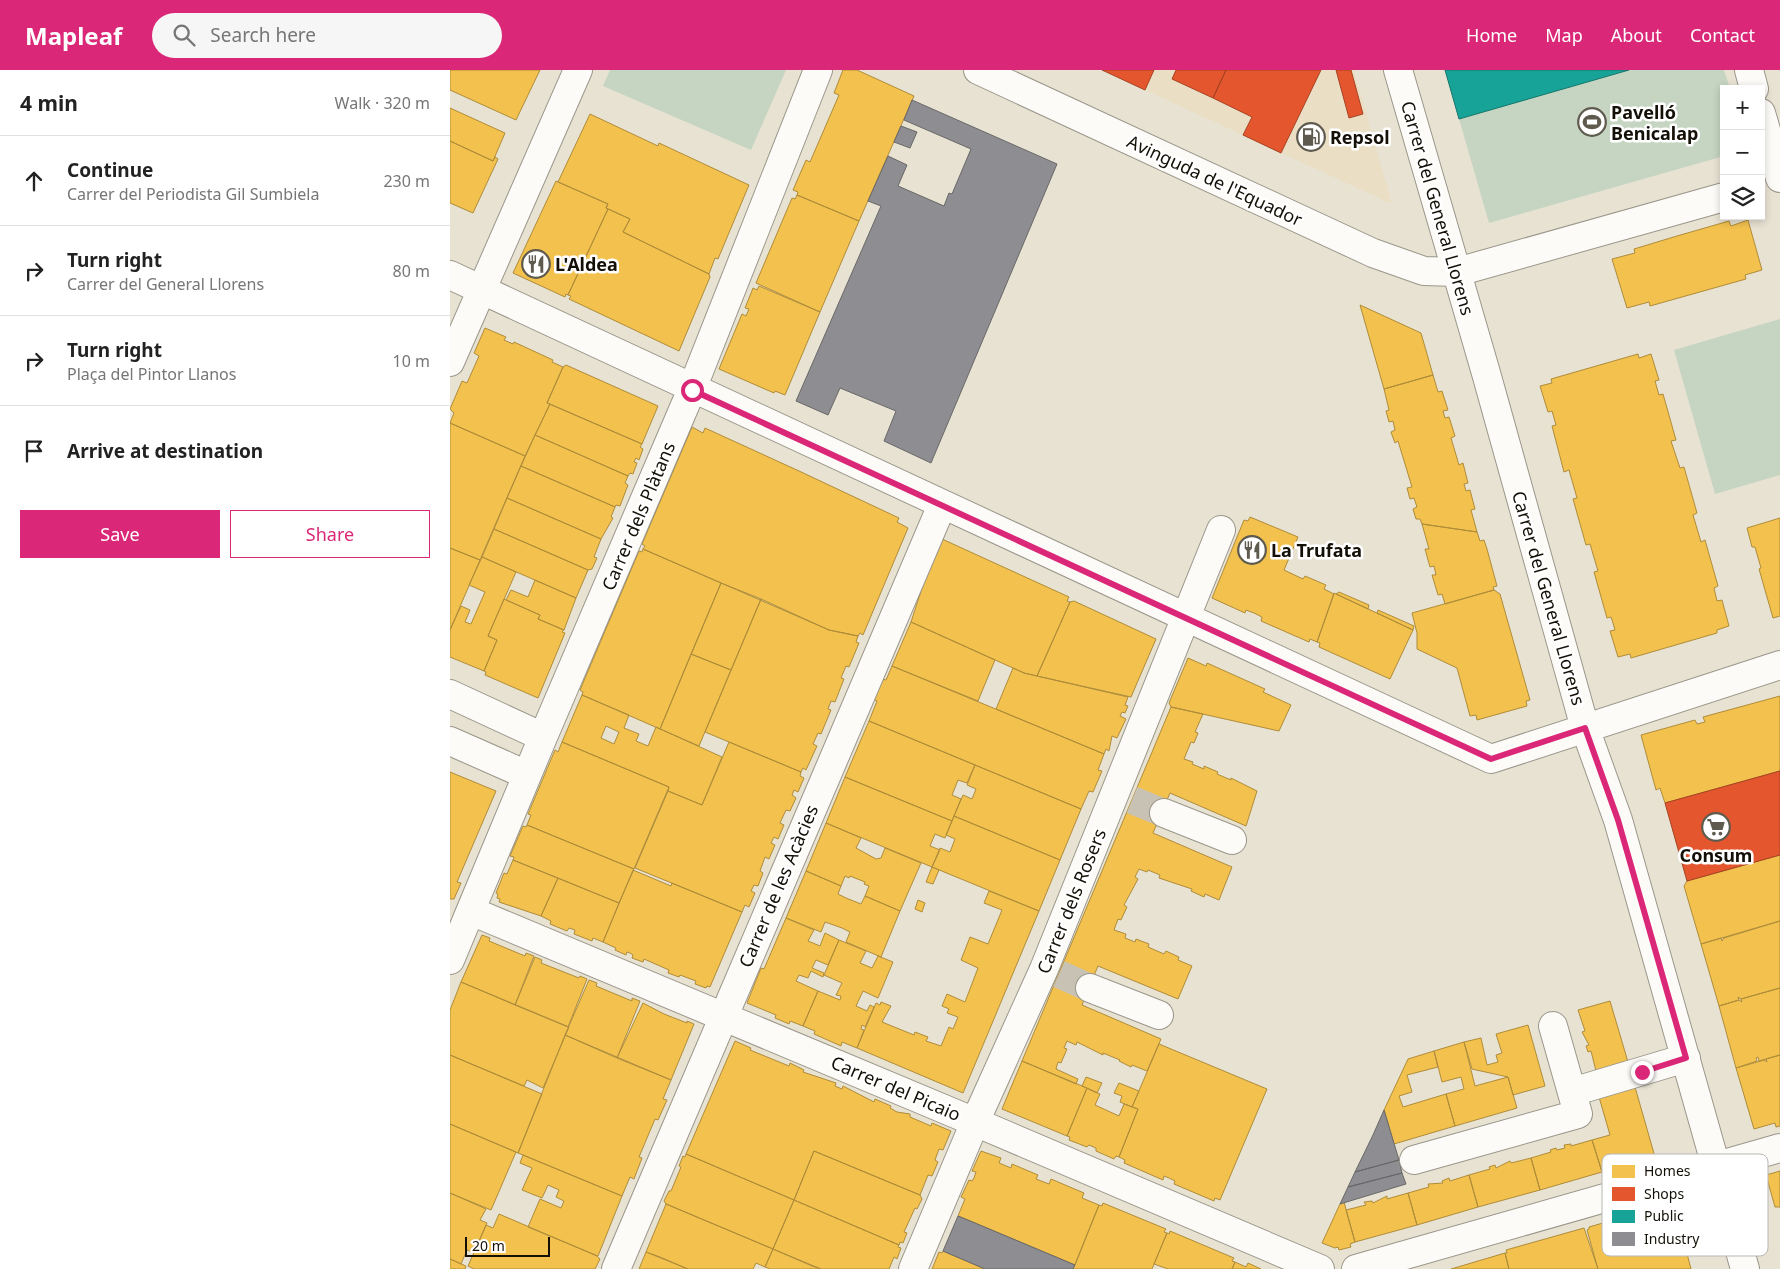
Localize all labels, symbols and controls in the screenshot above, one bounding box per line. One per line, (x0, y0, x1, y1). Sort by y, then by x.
search box (152, 13, 502, 58)
text: Mapleaf (25, 19, 122, 52)
icon: search (170, 21, 198, 49)
text: Search here (210, 22, 316, 48)
text: Home (1466, 23, 1517, 47)
text: Map (1545, 23, 1583, 47)
text: About (1611, 23, 1662, 47)
text: Contact (1690, 23, 1755, 47)
map controls (1720, 85, 1765, 220)
button: + (1720, 85, 1765, 130)
text: 4 min (20, 89, 78, 117)
text: Walk · 320 m (335, 92, 430, 114)
street label: Carrer del General Llorens (1396, 98, 1480, 318)
place label: Pavelló Benicalap (1611, 100, 1698, 145)
sports icon: Pavelló Benicalap (1577, 107, 1607, 137)
fuel station icon: Repsol (1296, 122, 1326, 152)
place label: Repsol (1330, 125, 1390, 149)
street label: Avinguda de l'Equador (1123, 129, 1307, 231)
button: − (1720, 130, 1765, 175)
text: Continue (67, 157, 153, 183)
icon: ahead (20, 167, 48, 195)
text: 230 m (383, 170, 430, 192)
button: layers (1720, 175, 1765, 220)
text: Carrer del Periodista Gil Sumbiela (67, 183, 319, 205)
text: Turn right (67, 247, 162, 273)
restaurant icon: L'Aldea (521, 249, 551, 279)
place label: L'Aldea (555, 252, 618, 276)
icon: right (20, 257, 48, 285)
text: 80 m (393, 260, 430, 282)
text: Carrer del General Llorens (67, 273, 264, 295)
text: Turn right (67, 337, 162, 363)
icon: right (20, 347, 48, 375)
text: 10 m (393, 350, 430, 372)
text: Plaça del Pintor Llanos (67, 363, 236, 385)
route start (681, 379, 704, 402)
icon: arrive (20, 437, 48, 465)
text: Arrive at destination (67, 438, 263, 464)
street label: Carrer dels Plàtans (596, 438, 680, 594)
street label: Carrer del General Llorens (1507, 488, 1591, 708)
button: Save (20, 510, 220, 558)
button: Share (230, 510, 430, 558)
restaurant icon: La Trufata (1237, 535, 1267, 565)
place label: La Trufata (1271, 538, 1362, 562)
street label: Carrer de les Acàcies (733, 801, 823, 971)
supermarket icon: Consum (1701, 812, 1731, 842)
street label: Carrer dels Rosers (1031, 825, 1111, 977)
place label: Consum (1680, 843, 1752, 867)
street label: Carrer del Picaio (828, 1050, 964, 1126)
route end (1631, 1061, 1654, 1084)
legend (1602, 1154, 1768, 1256)
text: Homes (1644, 1161, 1691, 1180)
text: Shops (1644, 1184, 1684, 1203)
text: Public (1644, 1206, 1684, 1225)
text: Industry (1644, 1229, 1700, 1248)
scale bar (465, 1234, 550, 1257)
text: 20 m (472, 1236, 505, 1255)

